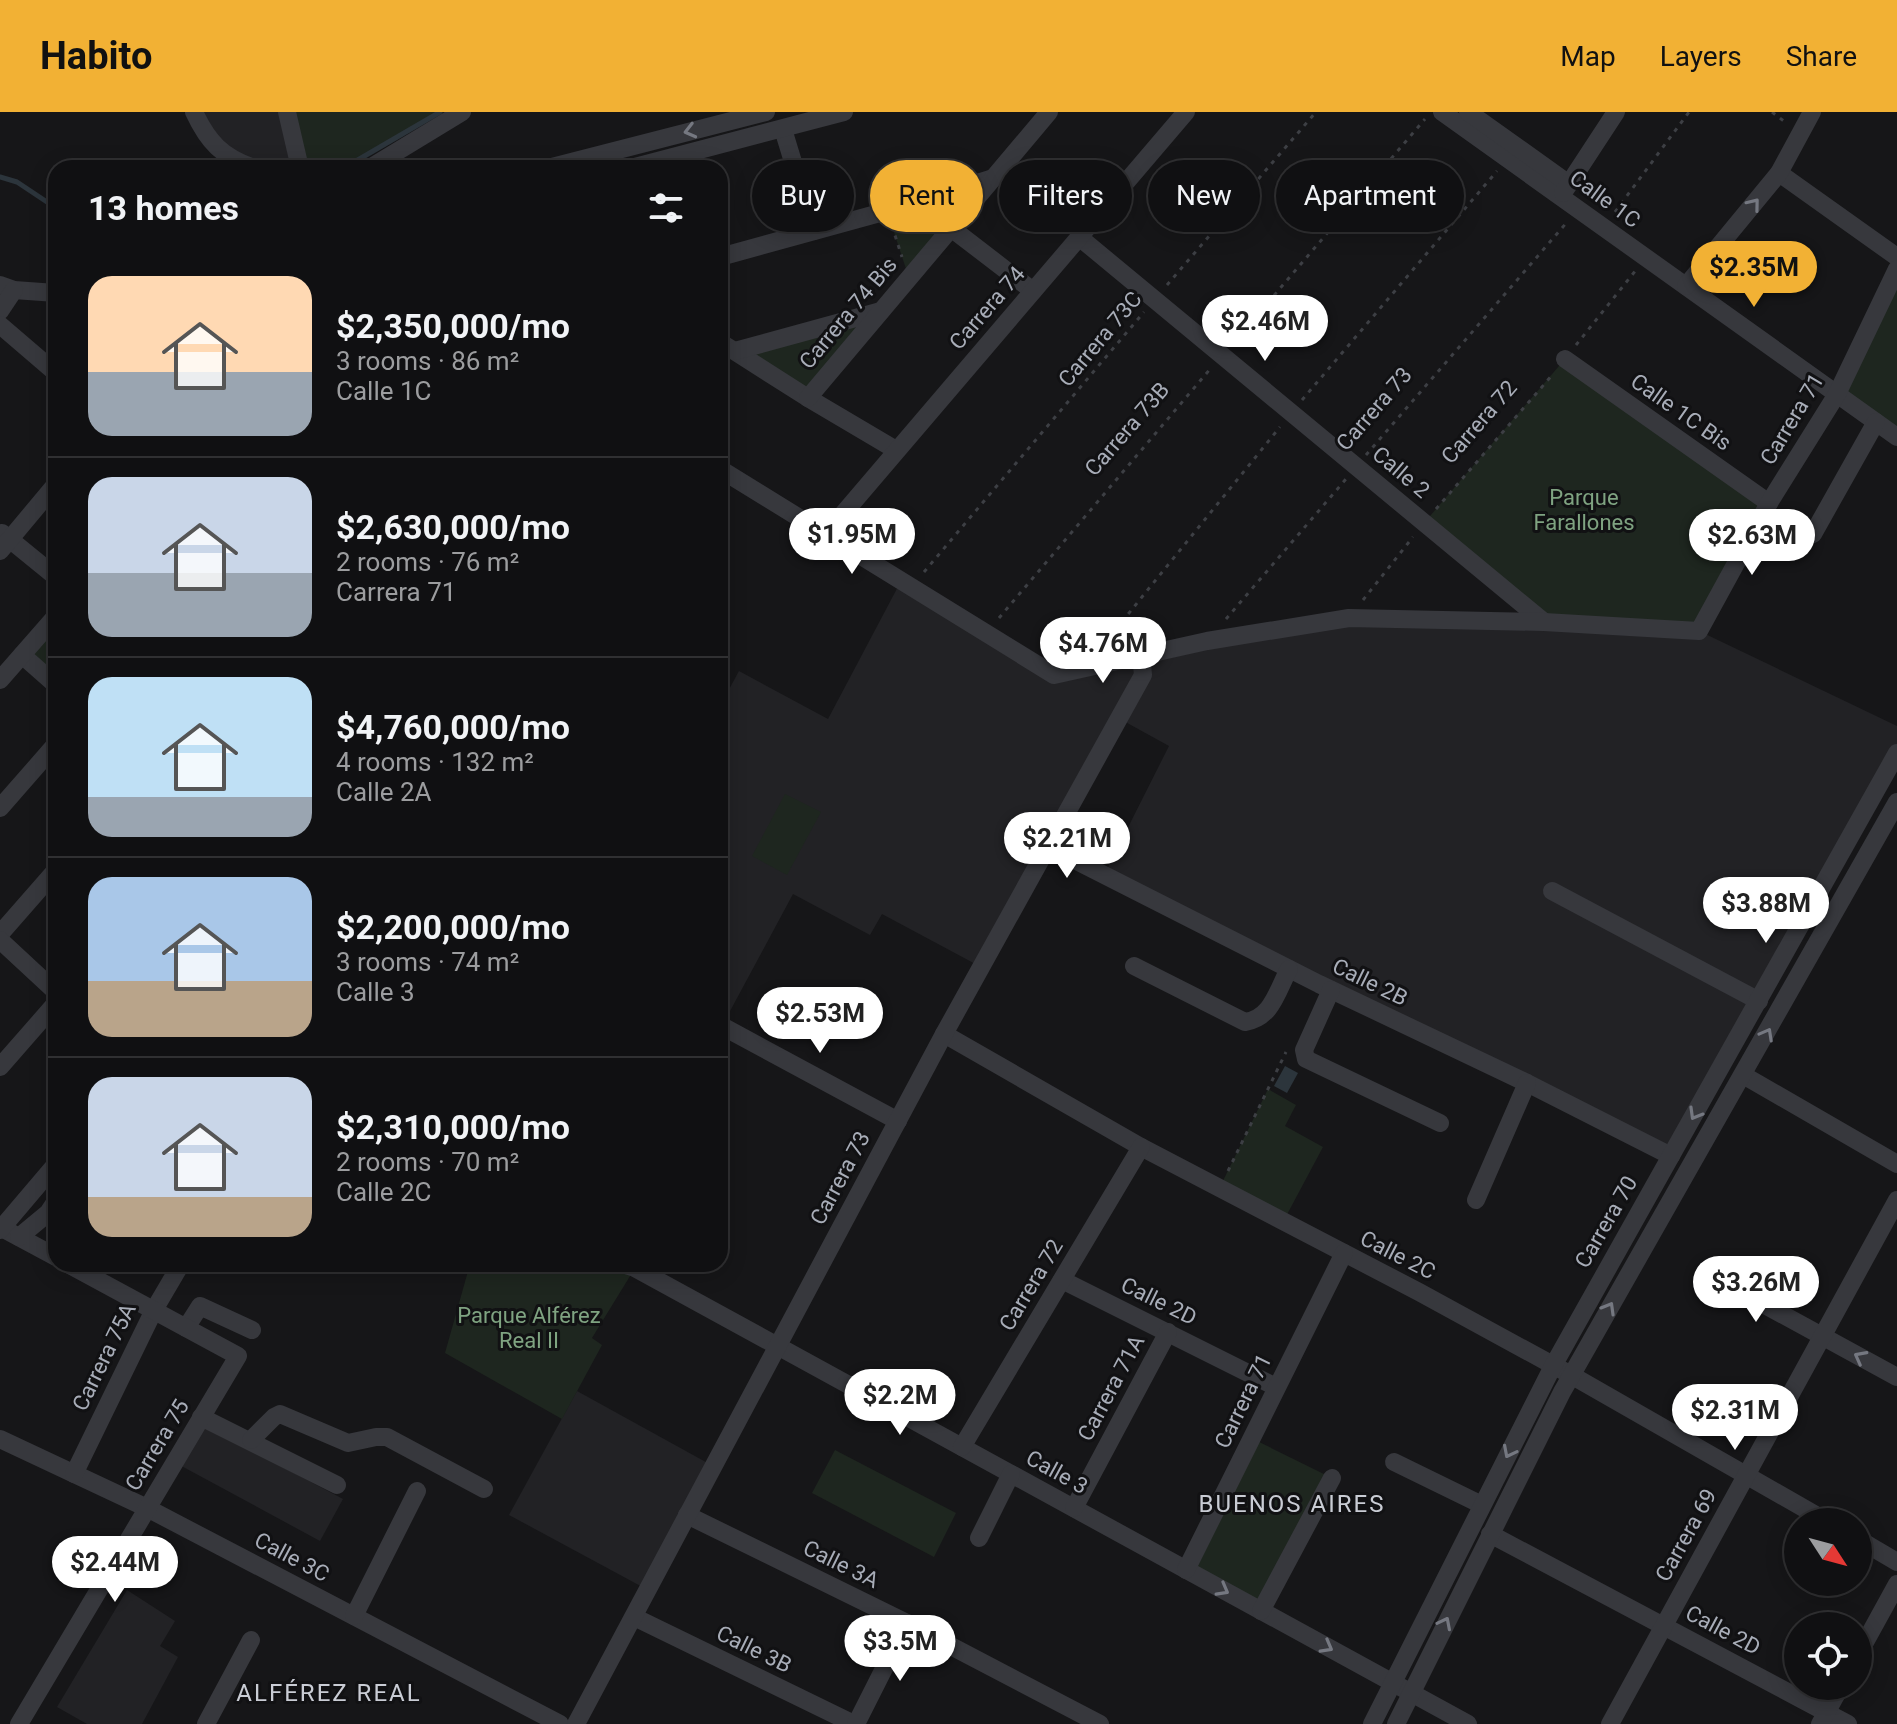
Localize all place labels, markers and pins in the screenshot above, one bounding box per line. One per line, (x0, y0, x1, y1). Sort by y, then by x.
pin: $2.35M (1689, 241, 1819, 309)
pin: $2.46M (1200, 295, 1330, 363)
pin: $1.95M (787, 508, 917, 576)
pin: $2.63M (1687, 509, 1817, 577)
pin: $4.76M (1038, 617, 1168, 685)
pin: $2.21M (1002, 812, 1132, 880)
pin: $3.88M (1701, 877, 1831, 945)
pin: $2.53M (755, 987, 885, 1055)
pin: $3.26M (1691, 1256, 1821, 1324)
pin: $2.2M (844, 1369, 956, 1437)
pin: $2.31M (1670, 1384, 1800, 1452)
pin: $2.44M (50, 1536, 180, 1604)
pin: $3.5M (844, 1615, 956, 1683)

